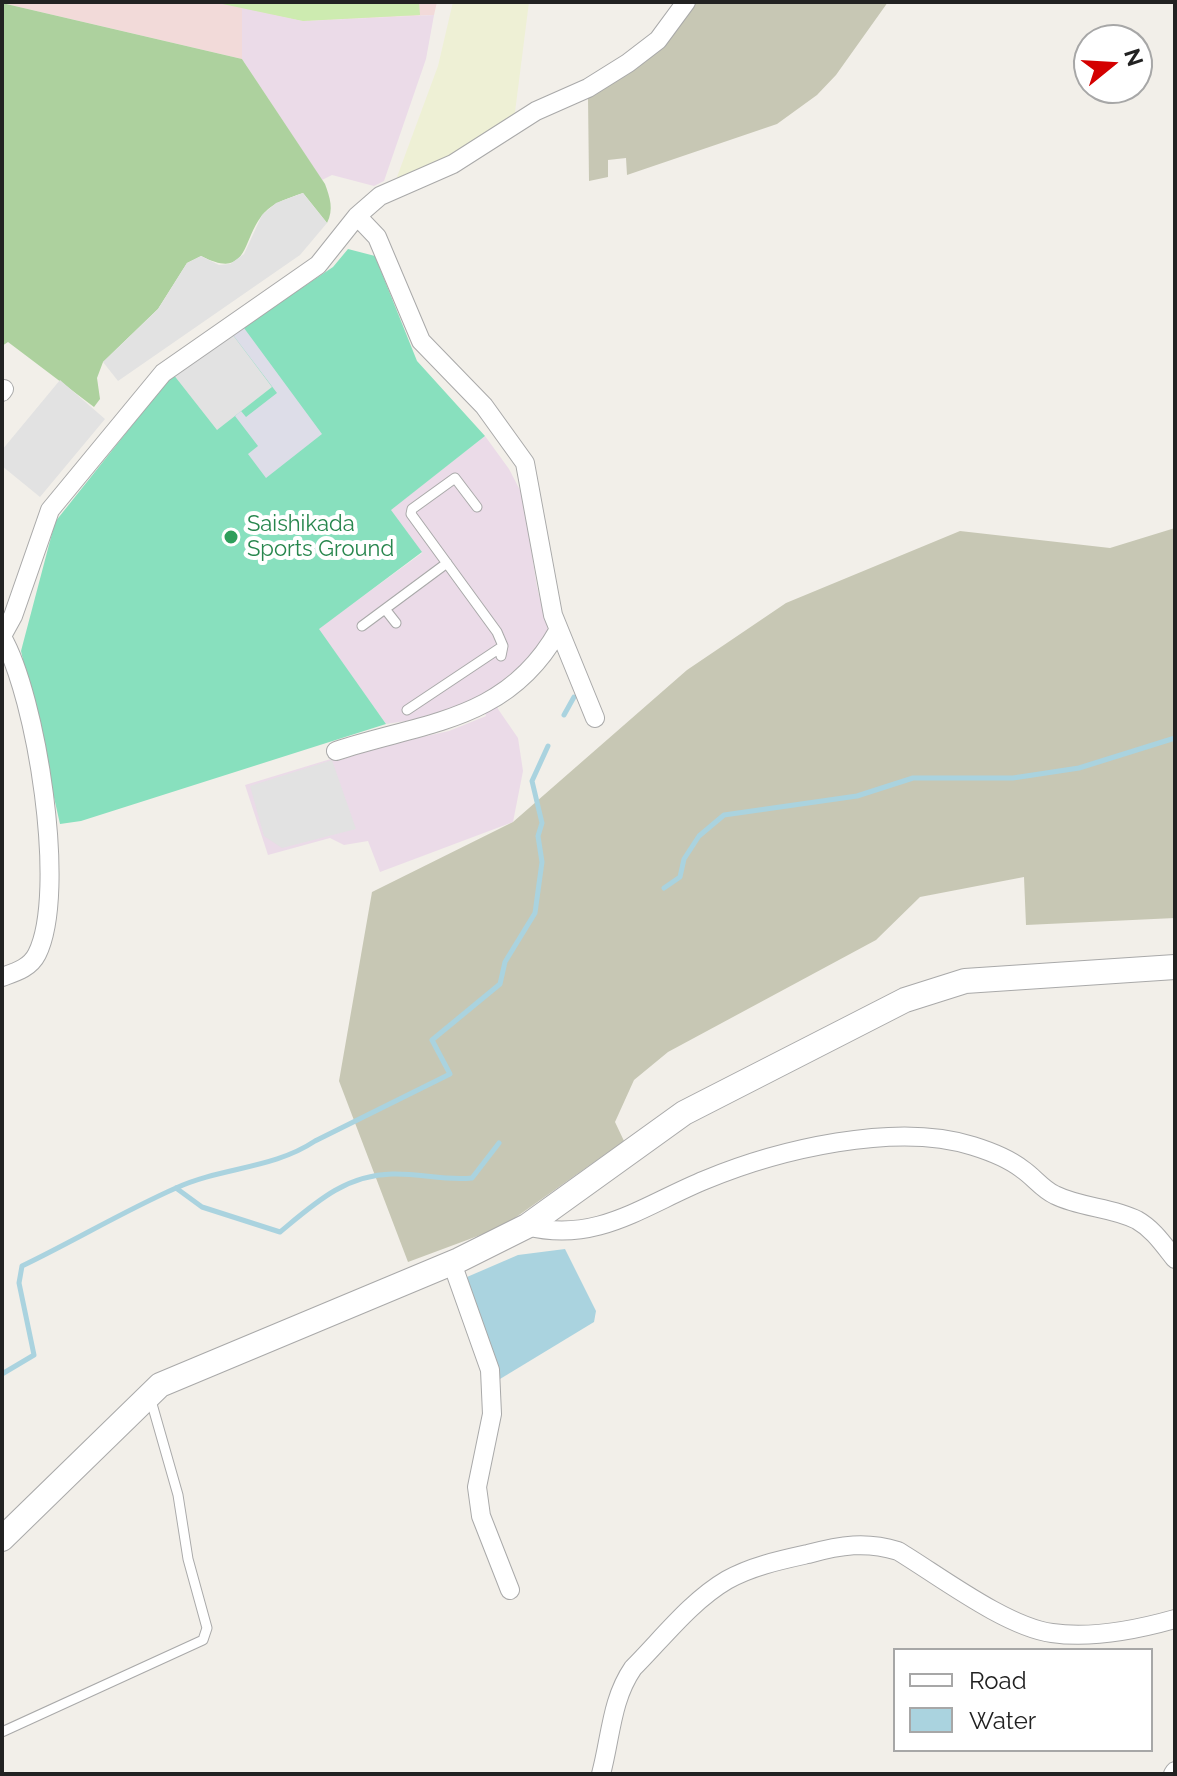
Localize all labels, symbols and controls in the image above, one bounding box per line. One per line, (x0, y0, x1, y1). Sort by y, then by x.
north arrow (1073, 24, 1153, 104)
text: N (1119, 45, 1149, 69)
place label: Saishikada Sports Ground (247, 511, 394, 562)
marker: Saishikada Sports Ground (222, 528, 240, 546)
legend (893, 1648, 1153, 1752)
text: Road (969, 1666, 1027, 1695)
text: Water (969, 1706, 1036, 1735)

